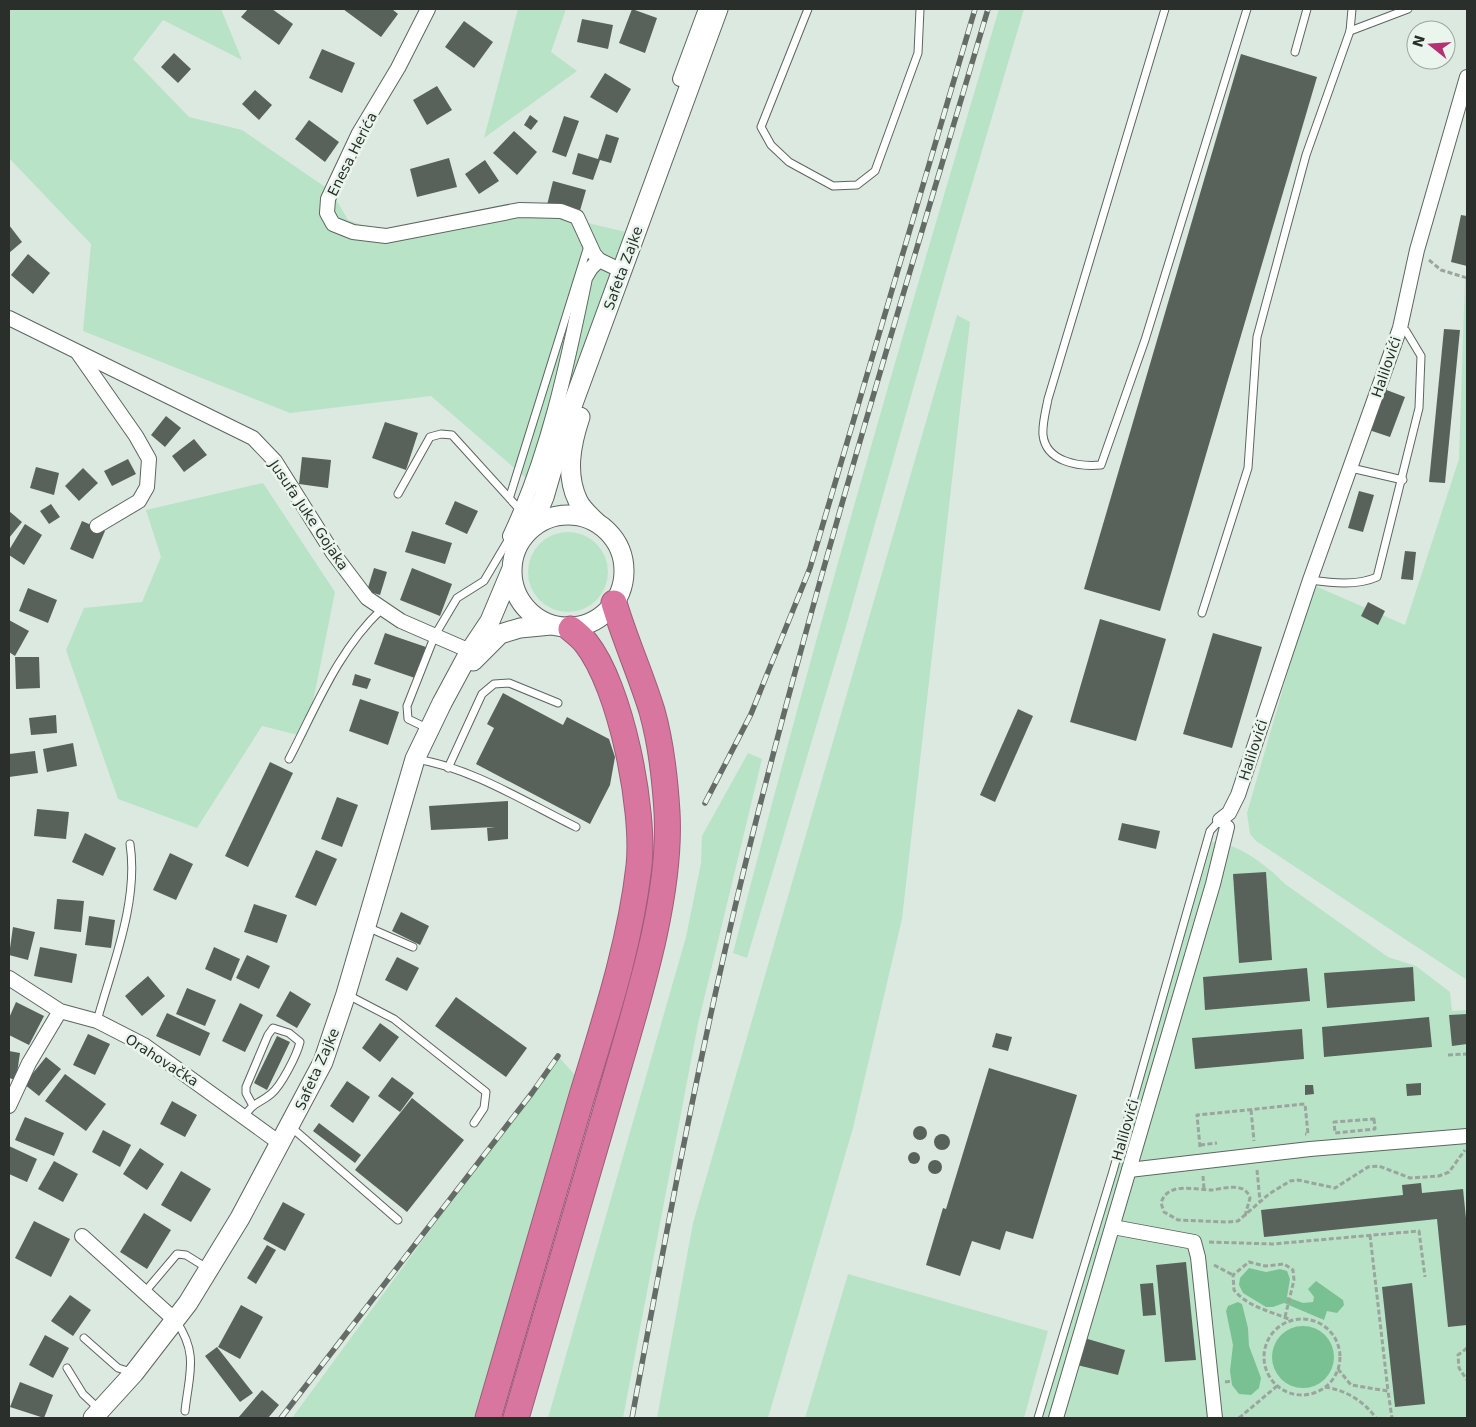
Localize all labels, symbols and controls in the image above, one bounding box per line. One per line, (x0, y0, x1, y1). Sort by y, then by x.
north arrow (1406, 20, 1456, 70)
text: N (1409, 33, 1428, 49)
street label: Enesa Herića (324, 110, 380, 198)
street label: Safeta Zajke (600, 224, 646, 312)
street label: Halilovići (1368, 335, 1404, 399)
street label: Jusufa Juke Gojaka (266, 456, 352, 573)
street label: Halilovići (1236, 718, 1270, 782)
street label: Safeta Zajke (292, 1026, 342, 1112)
street label: Orahovačka (123, 1030, 201, 1090)
street label: Halilovići (1109, 1097, 1141, 1163)

